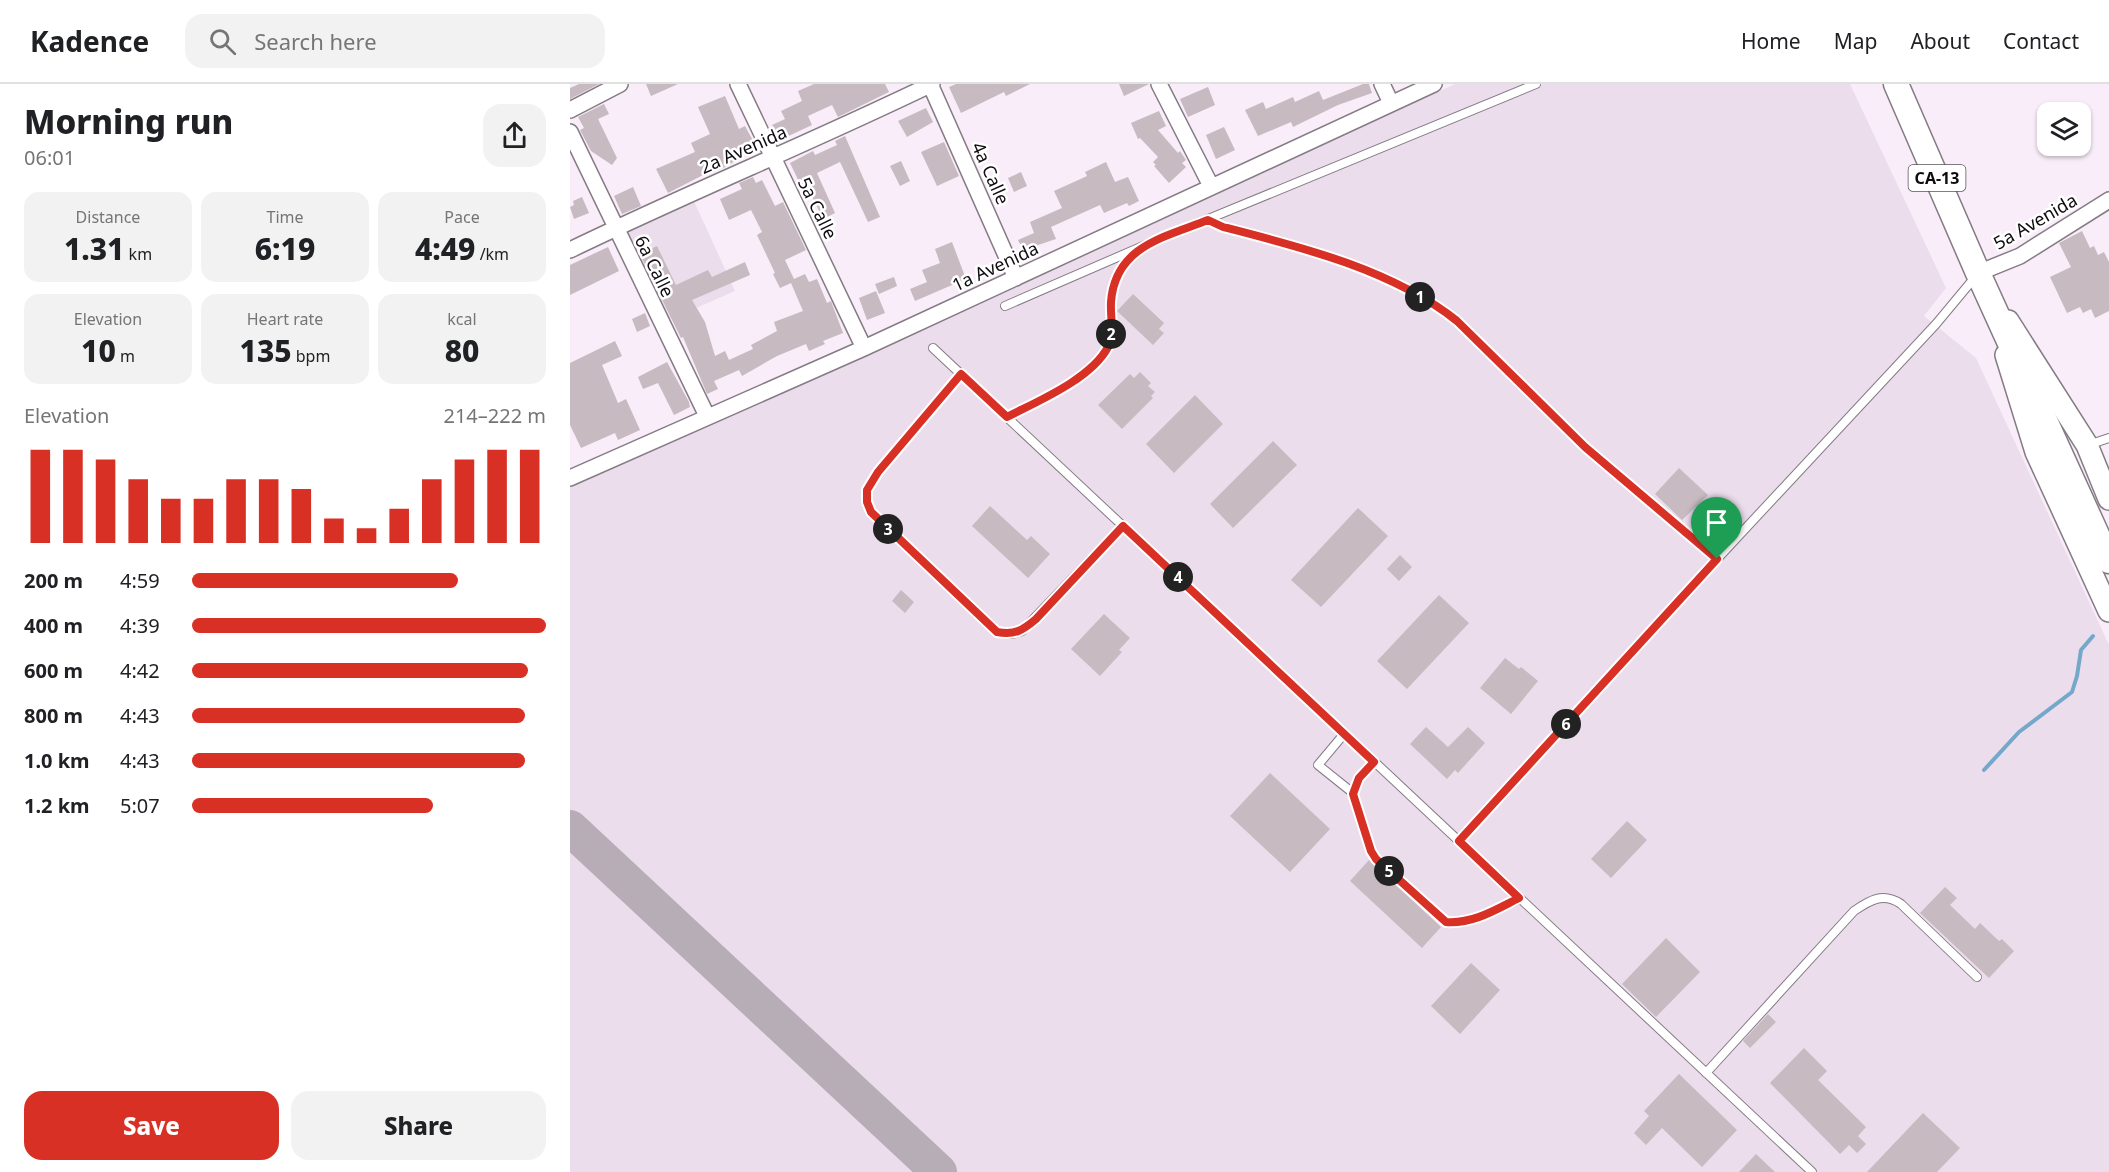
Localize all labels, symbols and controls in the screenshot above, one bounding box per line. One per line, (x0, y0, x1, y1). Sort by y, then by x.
search box (185, 14, 605, 68)
text: Kadence (30, 22, 149, 60)
icon: search (206, 25, 239, 58)
text: Search here (254, 26, 377, 56)
text: Home (1741, 27, 1801, 55)
text: Map (1834, 27, 1877, 55)
text: About (1910, 27, 1970, 55)
text: Contact (2003, 27, 2079, 55)
text: Morning run (24, 99, 233, 144)
map controls (2037, 102, 2091, 156)
button: layers (2037, 102, 2091, 156)
button: share (483, 104, 546, 167)
street label: 2a Avenida (696, 119, 790, 179)
street label: 4a Calle (967, 138, 1015, 208)
text: 06:01 (24, 144, 75, 171)
road number: CA-13 (1908, 165, 1966, 191)
street label: 5a Calle (793, 173, 843, 243)
street label: 5a Avenida (1989, 187, 2081, 255)
text: Distance (76, 206, 140, 228)
text: Time (266, 206, 304, 228)
text: Pace (444, 206, 480, 228)
text: 1.31 (64, 228, 124, 269)
text: 6:19 (255, 228, 315, 269)
text: 4:49 (415, 228, 475, 269)
street label: 6a Calle (630, 231, 680, 301)
street label: 1a Avenida (948, 236, 1042, 296)
text: km (124, 243, 152, 265)
text: /km (475, 243, 509, 265)
pin: 1 (1405, 282, 1435, 312)
text: 1 (1415, 286, 1425, 308)
text: Elevation (74, 308, 142, 330)
text: Heart rate (247, 308, 323, 330)
text: kcal (447, 308, 477, 330)
pin: 2 (1096, 319, 1126, 349)
text: 2 (1106, 323, 1116, 345)
text: 10 (81, 330, 116, 371)
text: 135 (240, 330, 292, 371)
text: 80 (445, 330, 479, 371)
text: m (116, 345, 135, 367)
text: bpm (292, 345, 330, 367)
text: Elevation (24, 402, 109, 429)
text: 214–222 m (443, 402, 546, 429)
pin (1691, 497, 1742, 559)
icon: arrive (1700, 506, 1733, 539)
pin: 3 (873, 514, 903, 544)
text: 3 (883, 518, 893, 540)
pin: 4 (1163, 562, 1193, 592)
text: 4 (1173, 566, 1183, 588)
text: 200 m (24, 567, 83, 594)
text: 4:59 (120, 567, 160, 594)
text: 400 m (24, 612, 83, 639)
text: 4:39 (120, 612, 160, 639)
text: 600 m (24, 657, 83, 684)
text: 4:42 (120, 657, 160, 684)
text: 800 m (24, 702, 83, 729)
text: 4:43 (120, 702, 160, 729)
pin: 6 (1551, 709, 1581, 739)
text: 6 (1561, 713, 1571, 735)
text: 1.0 km (24, 747, 90, 774)
text: 4:43 (120, 747, 160, 774)
text: 1.2 km (24, 792, 90, 819)
text: 5:07 (120, 792, 160, 819)
pin: 5 (1374, 856, 1404, 886)
text: 5 (1384, 860, 1394, 882)
button: Save (24, 1091, 279, 1160)
button: Share (291, 1091, 546, 1160)

